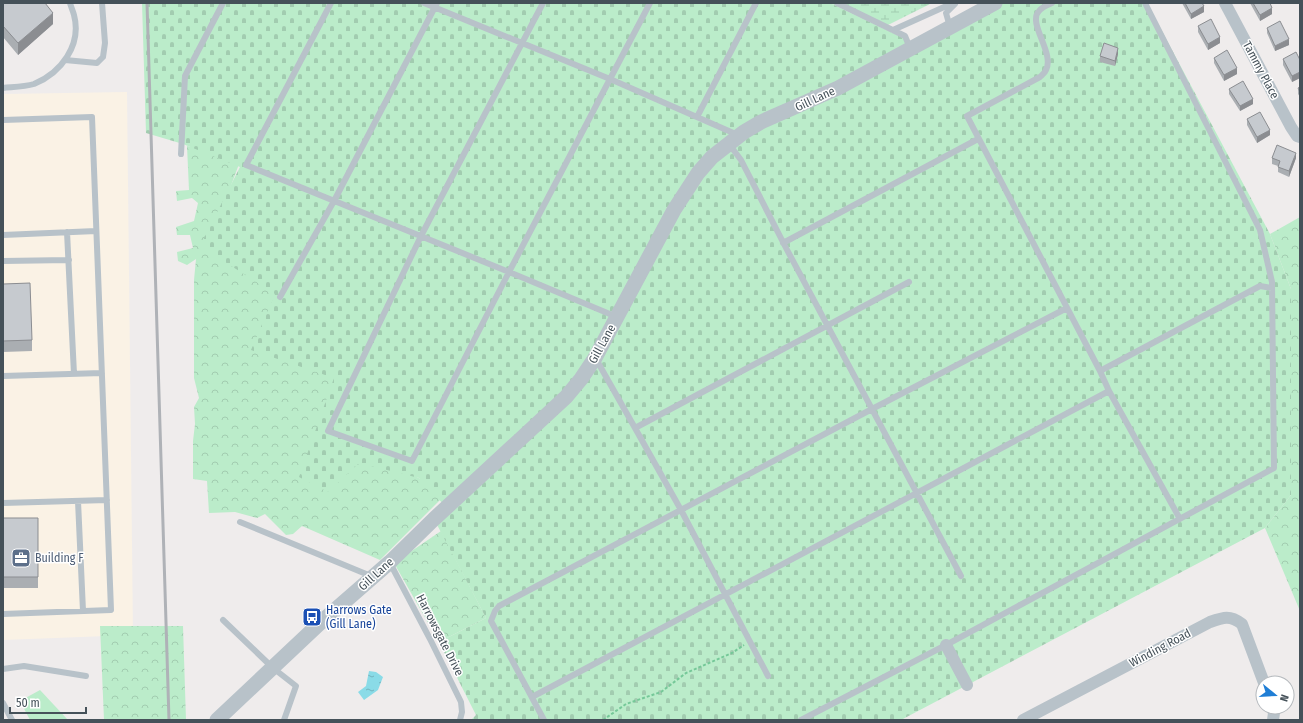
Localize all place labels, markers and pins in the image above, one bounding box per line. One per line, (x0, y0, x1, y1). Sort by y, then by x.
office icon: Building F (10, 547, 32, 569)
place label: Building F (35, 551, 84, 565)
place label: Harrows Gate (Gill Lane) (326, 603, 392, 631)
bus stop icon: Harrows Gate (Gill Lane) (301, 606, 323, 628)

